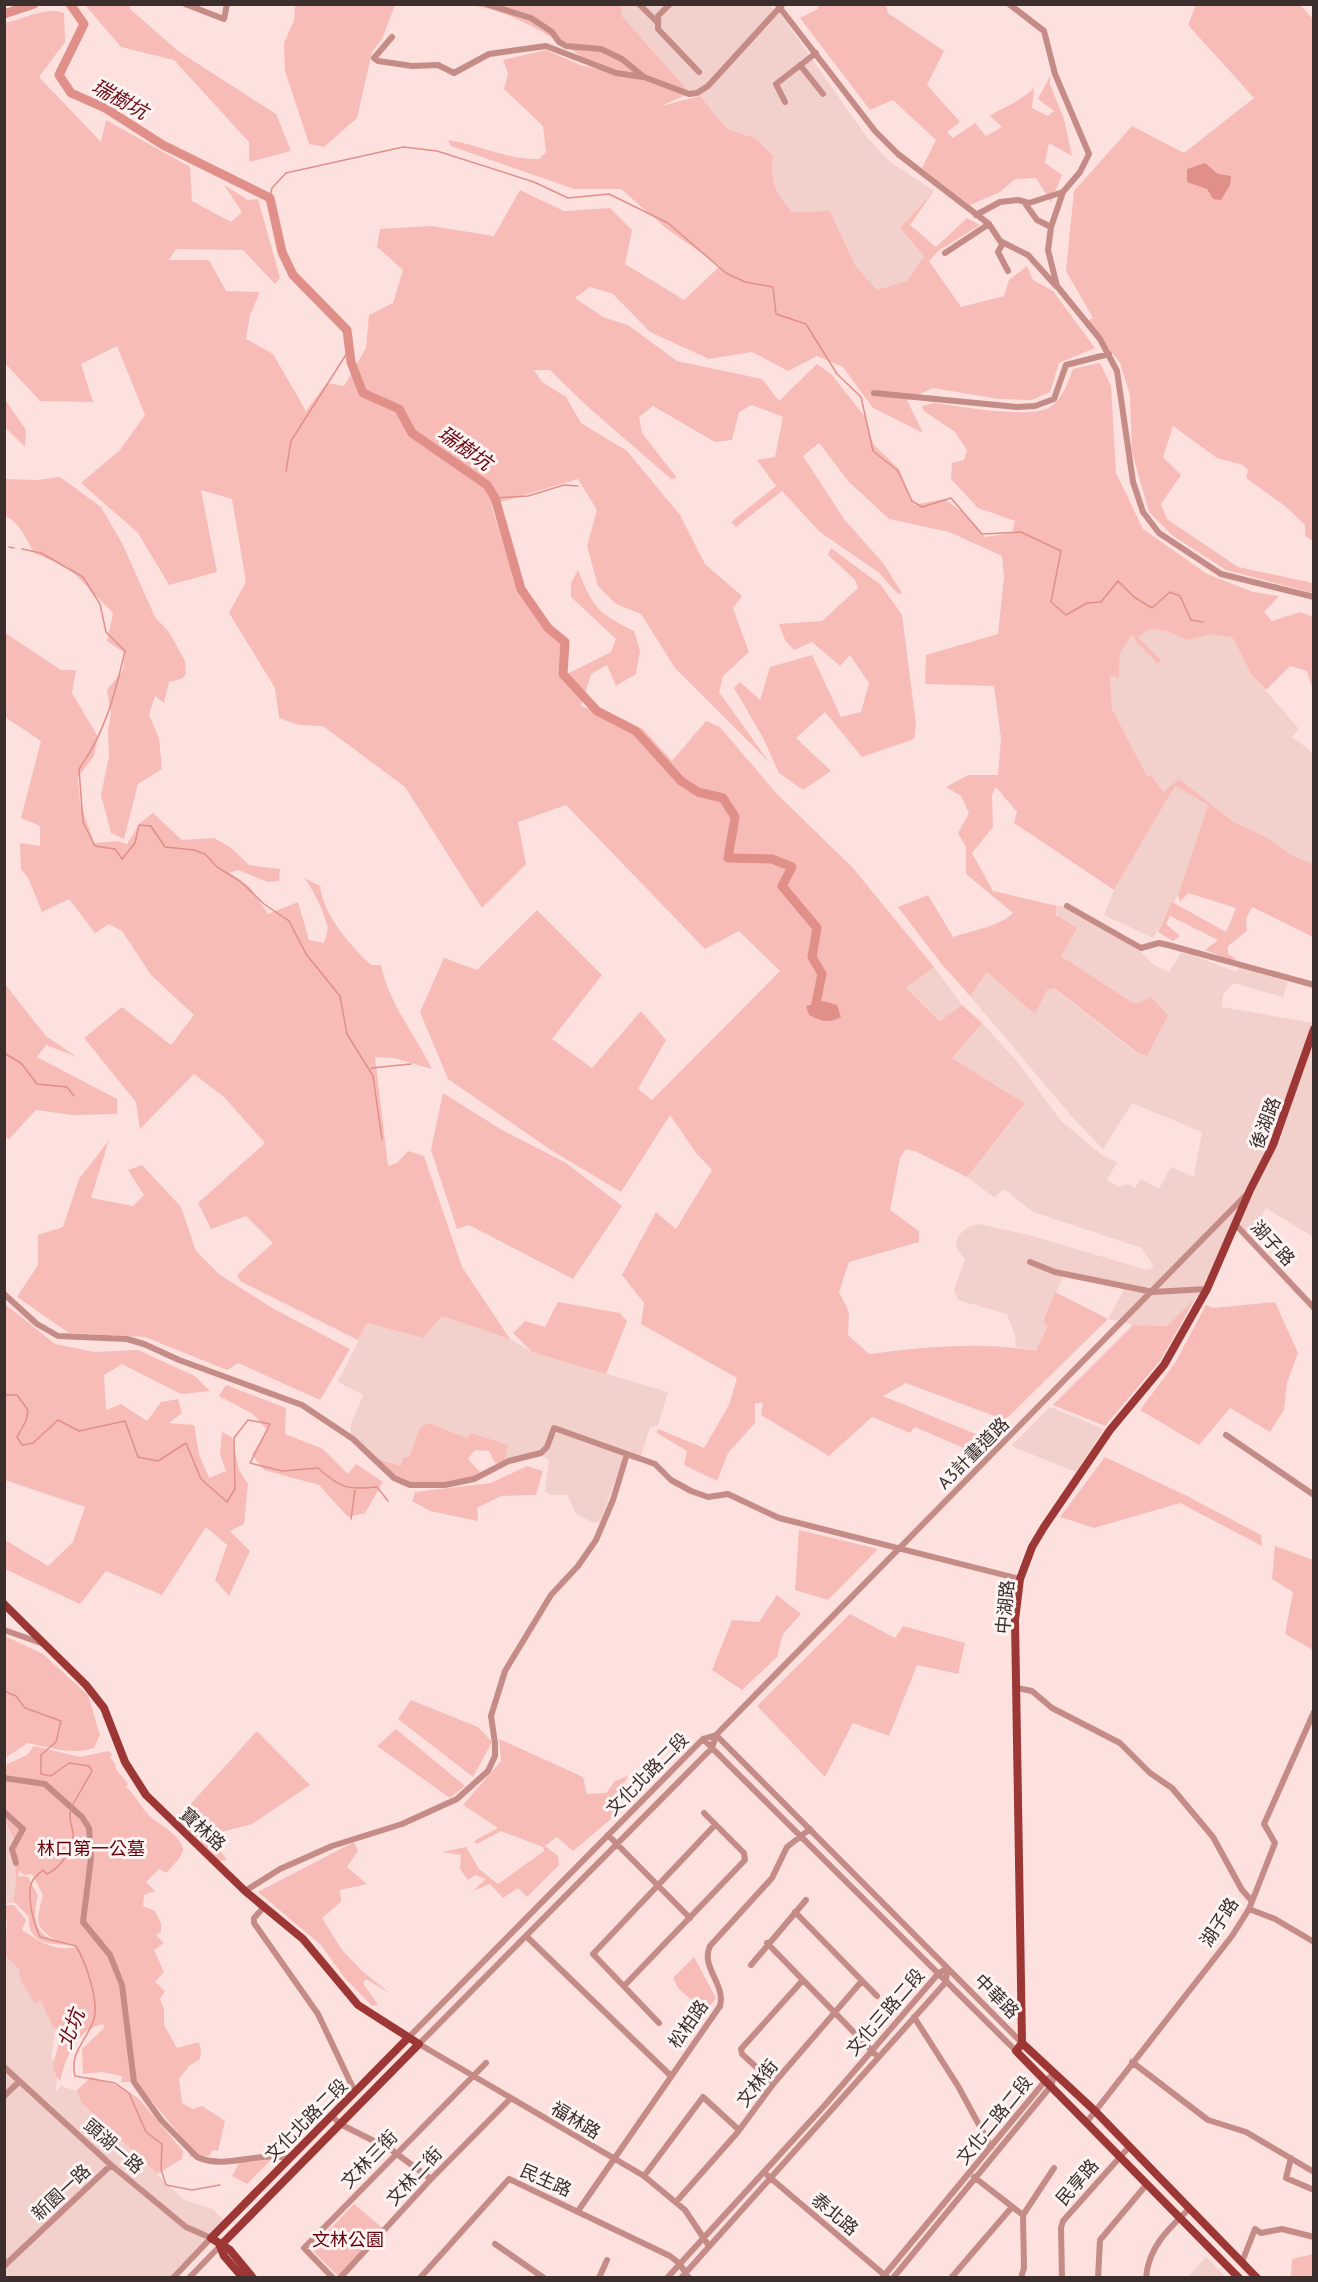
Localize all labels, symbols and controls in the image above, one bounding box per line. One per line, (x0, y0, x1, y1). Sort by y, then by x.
water label: 瑞樹坑 (87, 73, 155, 126)
water label: 瑞樹坑 (433, 420, 499, 478)
street label: 後湖路 (1245, 1094, 1285, 1152)
street label: 湖子路 (1246, 1215, 1300, 1271)
street label: A3計畫道路 (932, 1412, 1014, 1494)
street label: 中湖路 (991, 1579, 1019, 1635)
street label: 文化北路二段 (601, 1728, 693, 1820)
street label: 寶林路 (175, 1802, 231, 1856)
park label: 林口第一公墓 (37, 1837, 145, 1860)
street label: 湖子路 (1195, 1893, 1243, 1951)
street label: 文化三路二段 (841, 1964, 929, 2060)
street label: 中華路 (970, 1969, 1024, 2023)
street label: 松柏路 (663, 1995, 713, 2053)
water label: 北坑 (52, 2003, 91, 2052)
street label: 文林街 (731, 2055, 783, 2111)
street label: 文化二路二段 (951, 2071, 1037, 2169)
street label: 文化北路二段 (260, 2074, 352, 2166)
street label: 福林路 (547, 2096, 605, 2144)
street label: 頭湖一路 (79, 2114, 149, 2178)
street label: 文林三街 (336, 2125, 402, 2193)
street label: 文林二街 (381, 2142, 447, 2210)
street label: 民享路 (1051, 2154, 1103, 2210)
street label: 新園一路 (27, 2159, 95, 2225)
street label: 民生路 (517, 2159, 575, 2201)
street label: 泰北路 (807, 2188, 863, 2240)
park label: 文林公園 (312, 2228, 384, 2251)

